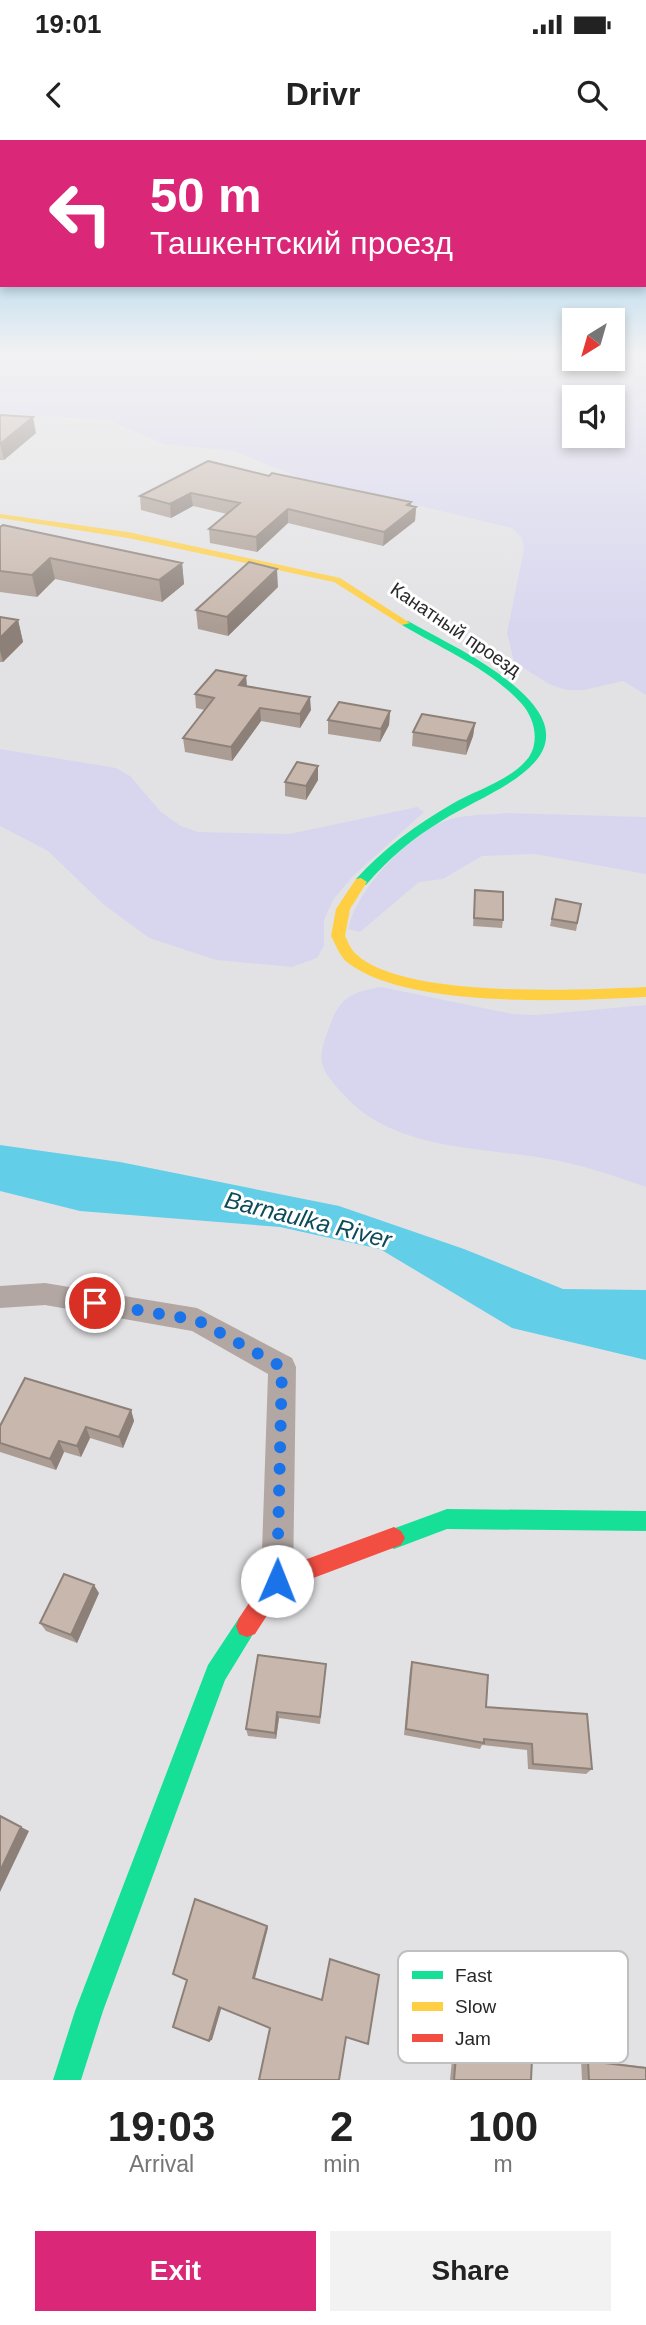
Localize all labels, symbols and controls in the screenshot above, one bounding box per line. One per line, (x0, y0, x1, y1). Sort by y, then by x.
text: 19:01 (35, 9, 102, 39)
icon: back (35, 76, 73, 114)
text: Drivr (286, 76, 360, 112)
icon: search (573, 76, 611, 114)
icon: left (35, 168, 126, 259)
text: 50 m (150, 168, 262, 222)
text: Ташкентский проезд (150, 225, 453, 261)
north arrow (562, 308, 625, 371)
map controls (562, 308, 625, 448)
button: sound (562, 385, 625, 448)
street label: Канатный проезд (387, 578, 525, 681)
water label: Barnaulka River (222, 1186, 395, 1254)
pin (65, 1273, 125, 1333)
icon: arrive (76, 1284, 114, 1322)
position arrow (240, 1544, 314, 1618)
legend (398, 1951, 628, 2063)
text: Fast (455, 1965, 493, 1986)
text: Slow (455, 1996, 496, 2017)
text: Jam (455, 2028, 491, 2049)
text: 19:03 (108, 2103, 215, 2150)
text: 2 (330, 2103, 353, 2150)
text: 100 (468, 2103, 538, 2150)
text: Arrival (129, 2151, 194, 2177)
text: min (323, 2151, 360, 2177)
text: m (494, 2151, 513, 2177)
button: Exit (35, 2231, 316, 2311)
button: Share (330, 2231, 611, 2311)

